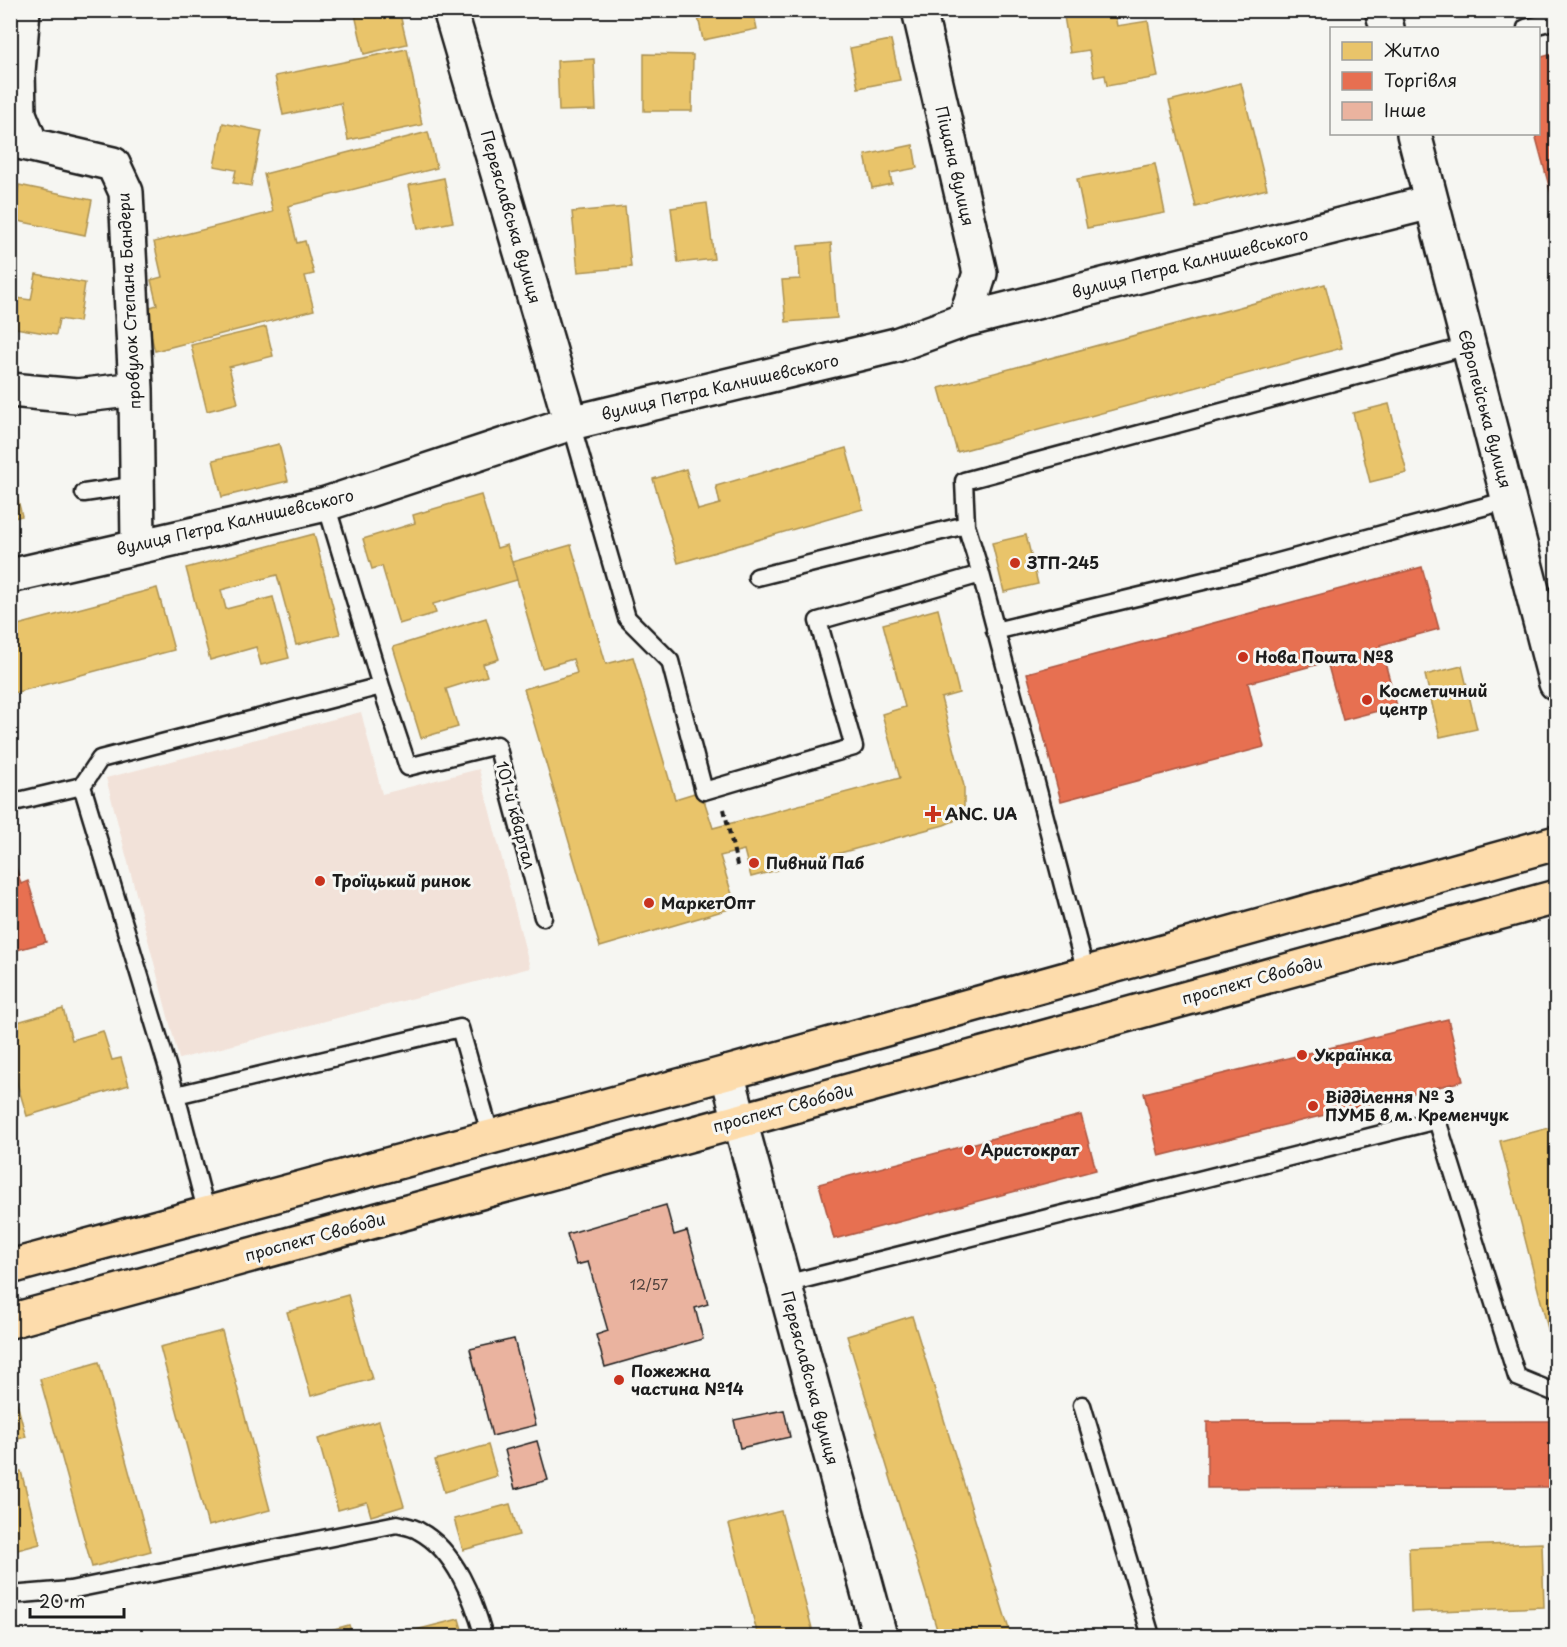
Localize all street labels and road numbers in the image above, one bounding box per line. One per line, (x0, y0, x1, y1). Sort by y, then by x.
street label: Піщана вулиця (930, 103, 981, 228)
street label: Переяславська вулиця (476, 127, 548, 306)
street label: провулок Степана Бандери (110, 192, 146, 410)
street label: вулиця Петра Калнишевського (1069, 221, 1311, 303)
street label: Європейська вулиця (1453, 327, 1519, 491)
street label: вулиця Петра Калнишевського (599, 347, 841, 425)
street label: вулиця Петра Калнишевського (114, 482, 356, 560)
street label: 101-й квартал (491, 758, 543, 871)
street label: проспект Свободи (1179, 949, 1325, 1009)
street label: проспект Свободи (710, 1077, 856, 1137)
street label: проспект Свободи (242, 1206, 388, 1266)
street label: Переяславська вулиця (776, 1288, 846, 1468)

